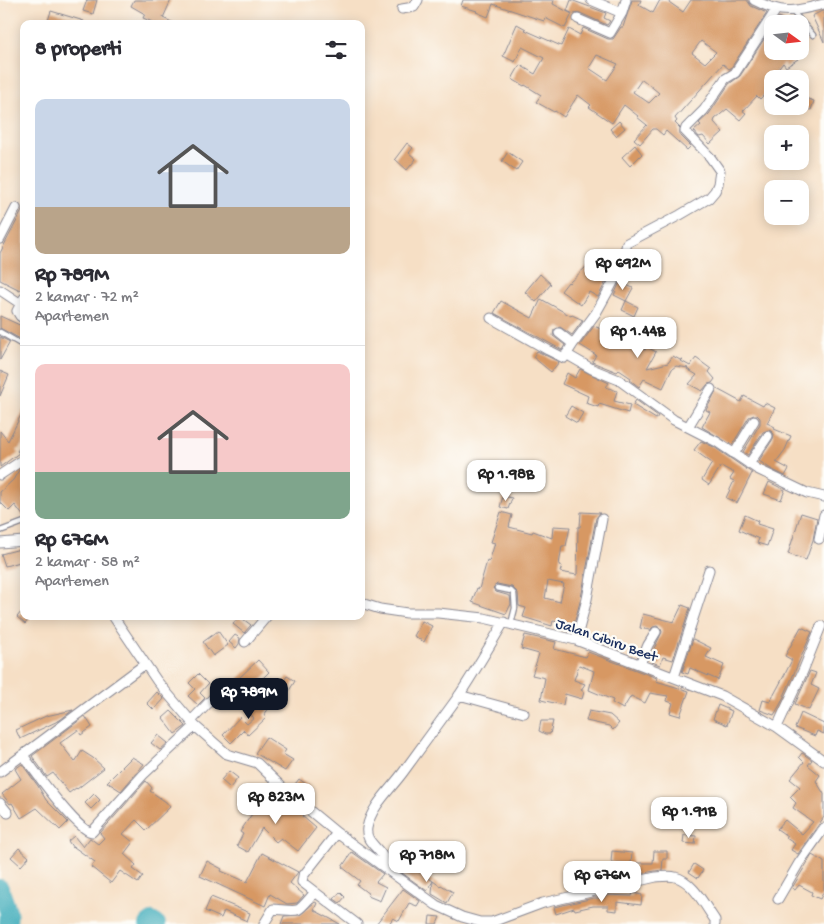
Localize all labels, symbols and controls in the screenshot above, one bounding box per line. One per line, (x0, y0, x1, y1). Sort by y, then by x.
north arrow (764, 15, 809, 60)
map controls (764, 15, 809, 225)
icon: filters (322, 36, 350, 64)
text: 8 properti (35, 38, 122, 63)
button: layers (764, 70, 809, 115)
button: + (764, 125, 809, 170)
icon: home (148, 131, 238, 221)
button: − (764, 180, 809, 225)
pin: Rp 692M (577, 248, 669, 291)
text: Rp 692M (595, 255, 651, 274)
text: Rp 789M (35, 264, 109, 289)
text: 2 kamar · 72 m² (35, 289, 139, 308)
text: Apartemen (35, 308, 109, 327)
pin: Rp 1.44B (586, 316, 690, 359)
text: Rp 1.44B (611, 323, 665, 342)
icon: home (148, 397, 238, 487)
pin: Rp 1.98B (454, 460, 558, 502)
text: Rp 1.98B (478, 466, 534, 485)
text: Rp 676M (35, 529, 108, 554)
text: 2 kamar · 58 m² (35, 554, 140, 573)
text: Apartemen (35, 573, 109, 592)
street label: Jalan Cibiru Beet (553, 615, 661, 667)
pin: Rp 789M (203, 678, 295, 720)
text: Rp 789M (221, 684, 277, 703)
pin: Rp 823M (230, 782, 322, 825)
text: Rp 823M (248, 789, 304, 808)
pin: Rp 1.91B (637, 796, 741, 839)
text: Rp 1.91B (662, 803, 716, 822)
pin: Rp 718M (381, 840, 473, 883)
text: Rp 718M (400, 847, 454, 866)
pin: Rp 676M (556, 860, 648, 903)
text: Rp 676M (574, 867, 630, 886)

